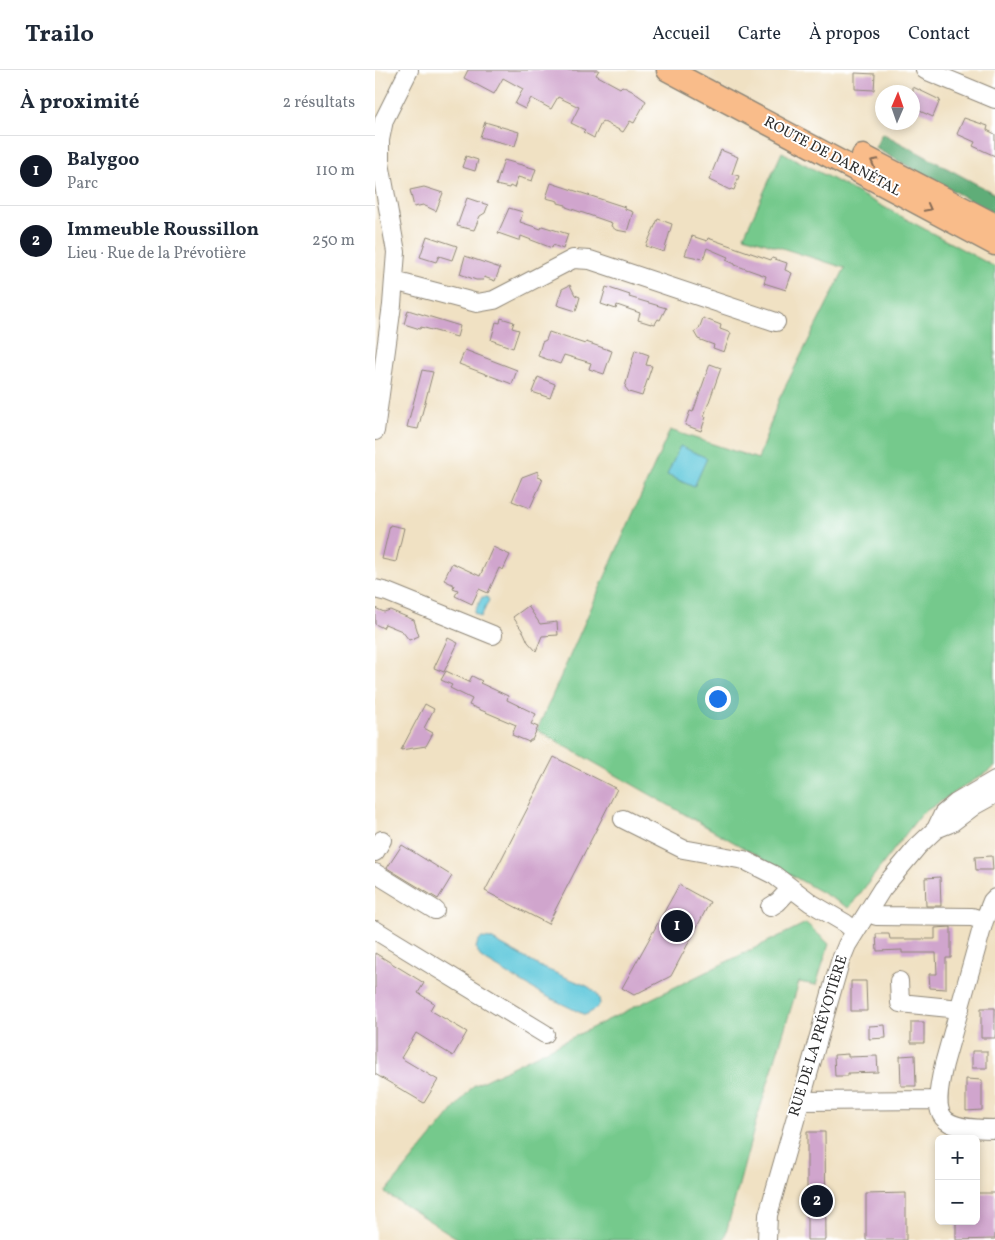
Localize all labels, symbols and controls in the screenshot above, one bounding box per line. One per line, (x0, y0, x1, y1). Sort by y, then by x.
text: Trailo (25, 18, 94, 52)
text: Accueil (652, 22, 710, 47)
text: Carte (738, 22, 781, 47)
text: À propos (809, 22, 880, 47)
text: Contact (908, 22, 970, 47)
north arrow (875, 85, 920, 130)
text: À proximité (20, 88, 139, 117)
text: 2 résultats (282, 92, 355, 114)
street label: ROUTE DE DARNÉTAL (760, 112, 905, 202)
text: Balygoo (67, 147, 139, 173)
one-way arrow (871, 158, 880, 168)
text: 1 (33, 160, 39, 182)
text: 110 m (316, 160, 355, 182)
text: Parc (67, 173, 98, 195)
one-way arrow (922, 202, 931, 212)
text: Immeuble Roussillon (67, 217, 259, 243)
text: 2 (32, 230, 40, 252)
text: 250 m (312, 230, 355, 252)
text: Lieu · Rue de la Prévotière (67, 243, 246, 265)
your location (705, 686, 731, 712)
pin: 1 (661, 907, 693, 945)
street label: RUE DE LA PRÉVOTIÈRE (784, 953, 854, 1119)
map controls (935, 1135, 980, 1225)
button: + (935, 1135, 980, 1180)
button: − (935, 1180, 980, 1225)
pin: 2 (801, 1182, 833, 1220)

